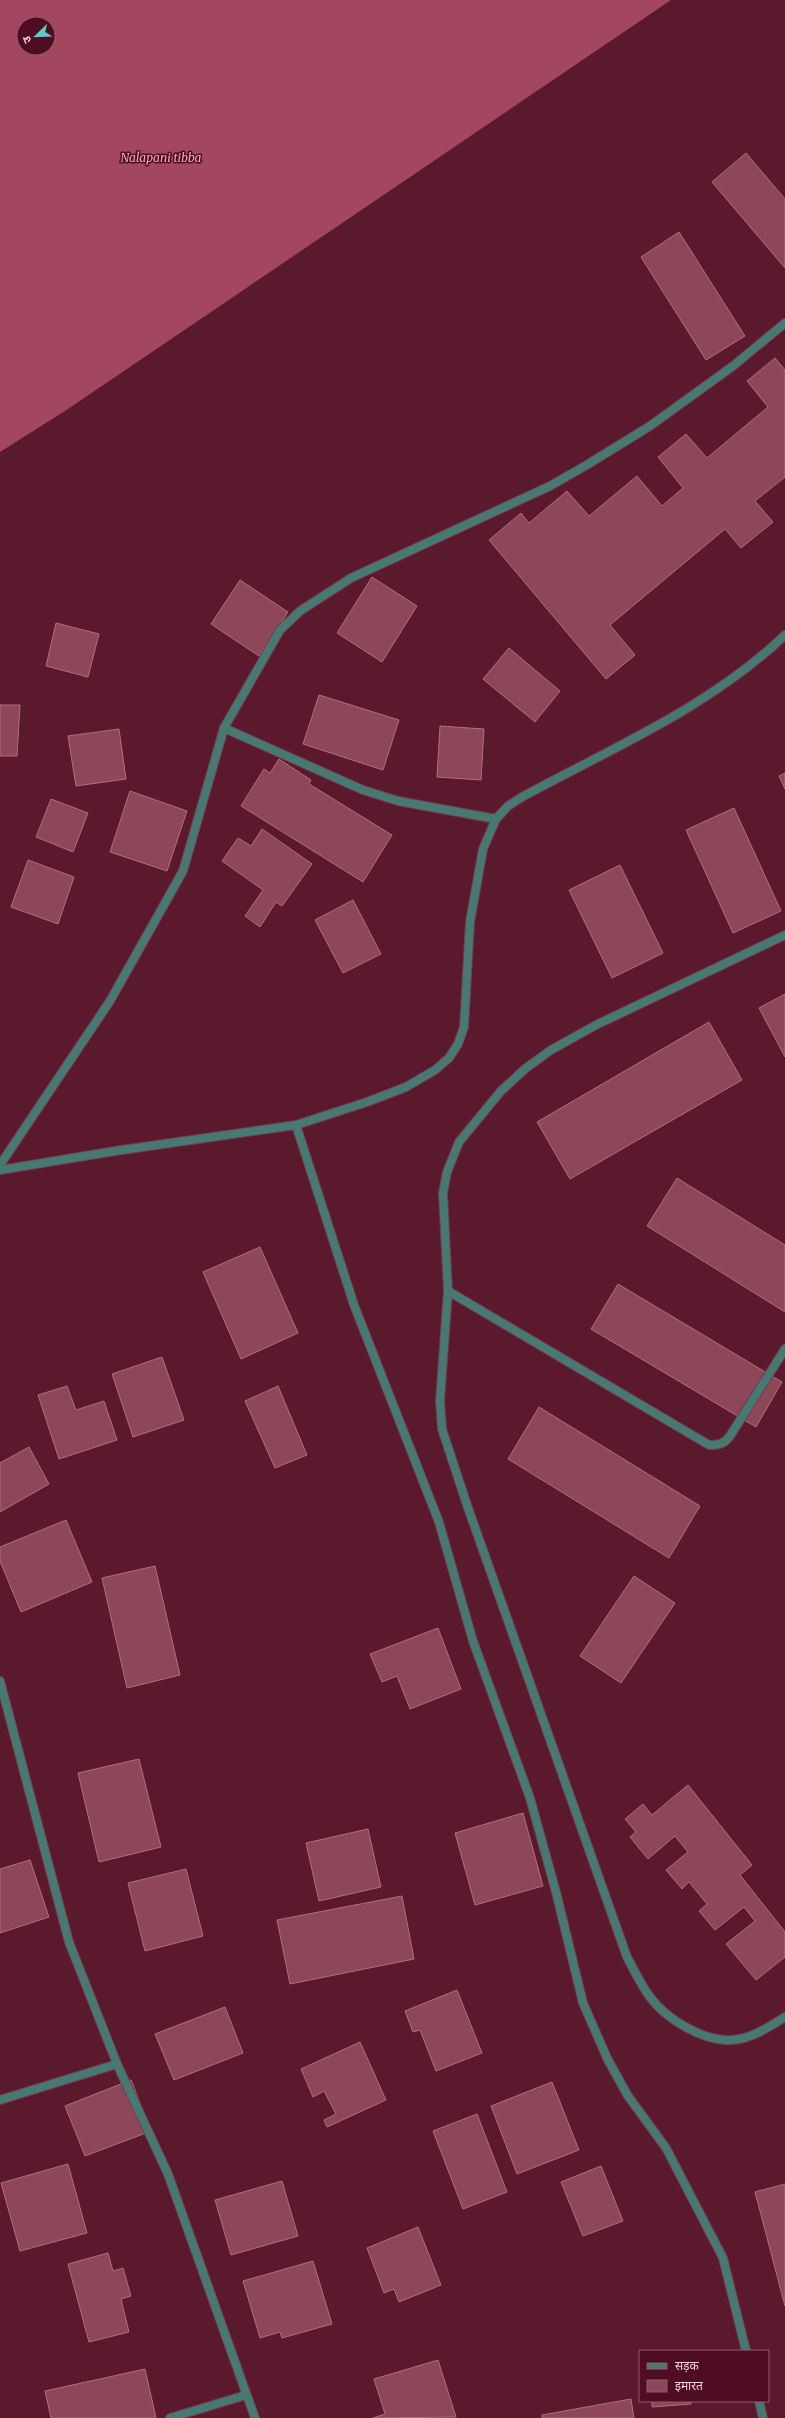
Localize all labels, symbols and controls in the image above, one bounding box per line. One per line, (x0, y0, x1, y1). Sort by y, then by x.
north arrow (16, 16, 56, 56)
text: उ (19, 34, 34, 46)
park label: Nalapani tibba (121, 150, 202, 165)
legend (639, 2350, 769, 2402)
text: सड़क (675, 2358, 700, 2373)
text: इमारत (675, 2378, 704, 2393)

